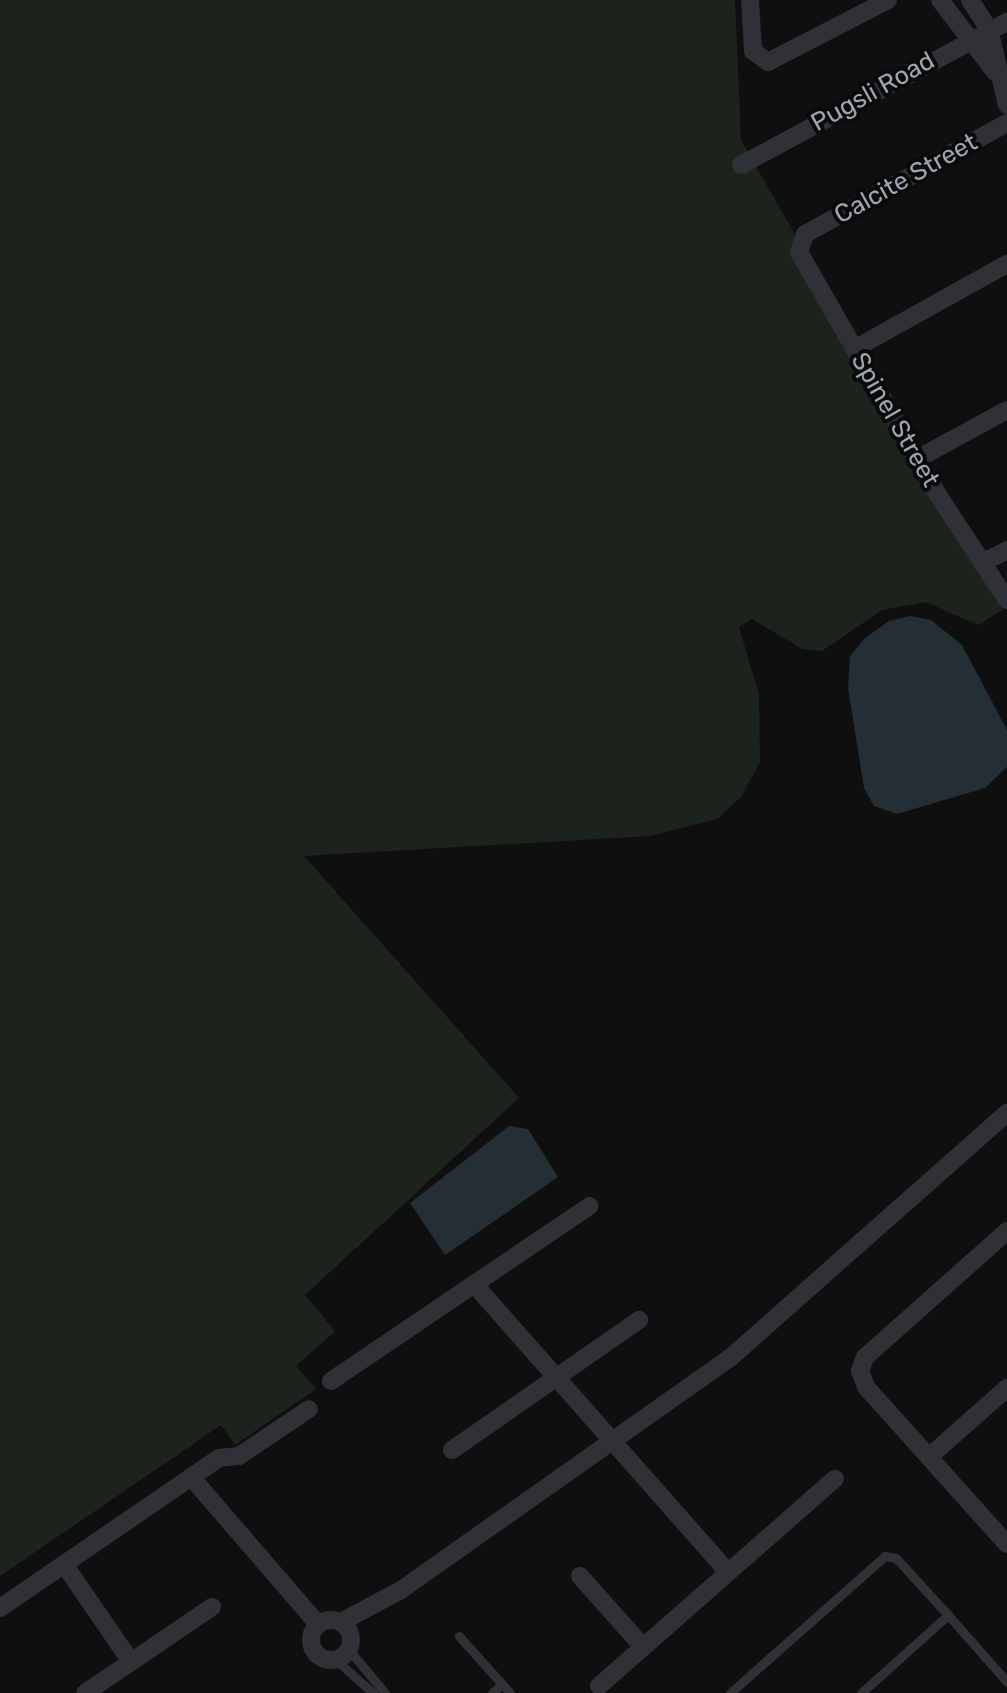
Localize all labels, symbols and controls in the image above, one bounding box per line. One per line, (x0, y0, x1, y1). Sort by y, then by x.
street label: Pugsli Road (806, 46, 940, 138)
street label: Calcite Street (829, 127, 983, 231)
street label: Spinel Street (844, 347, 946, 493)

